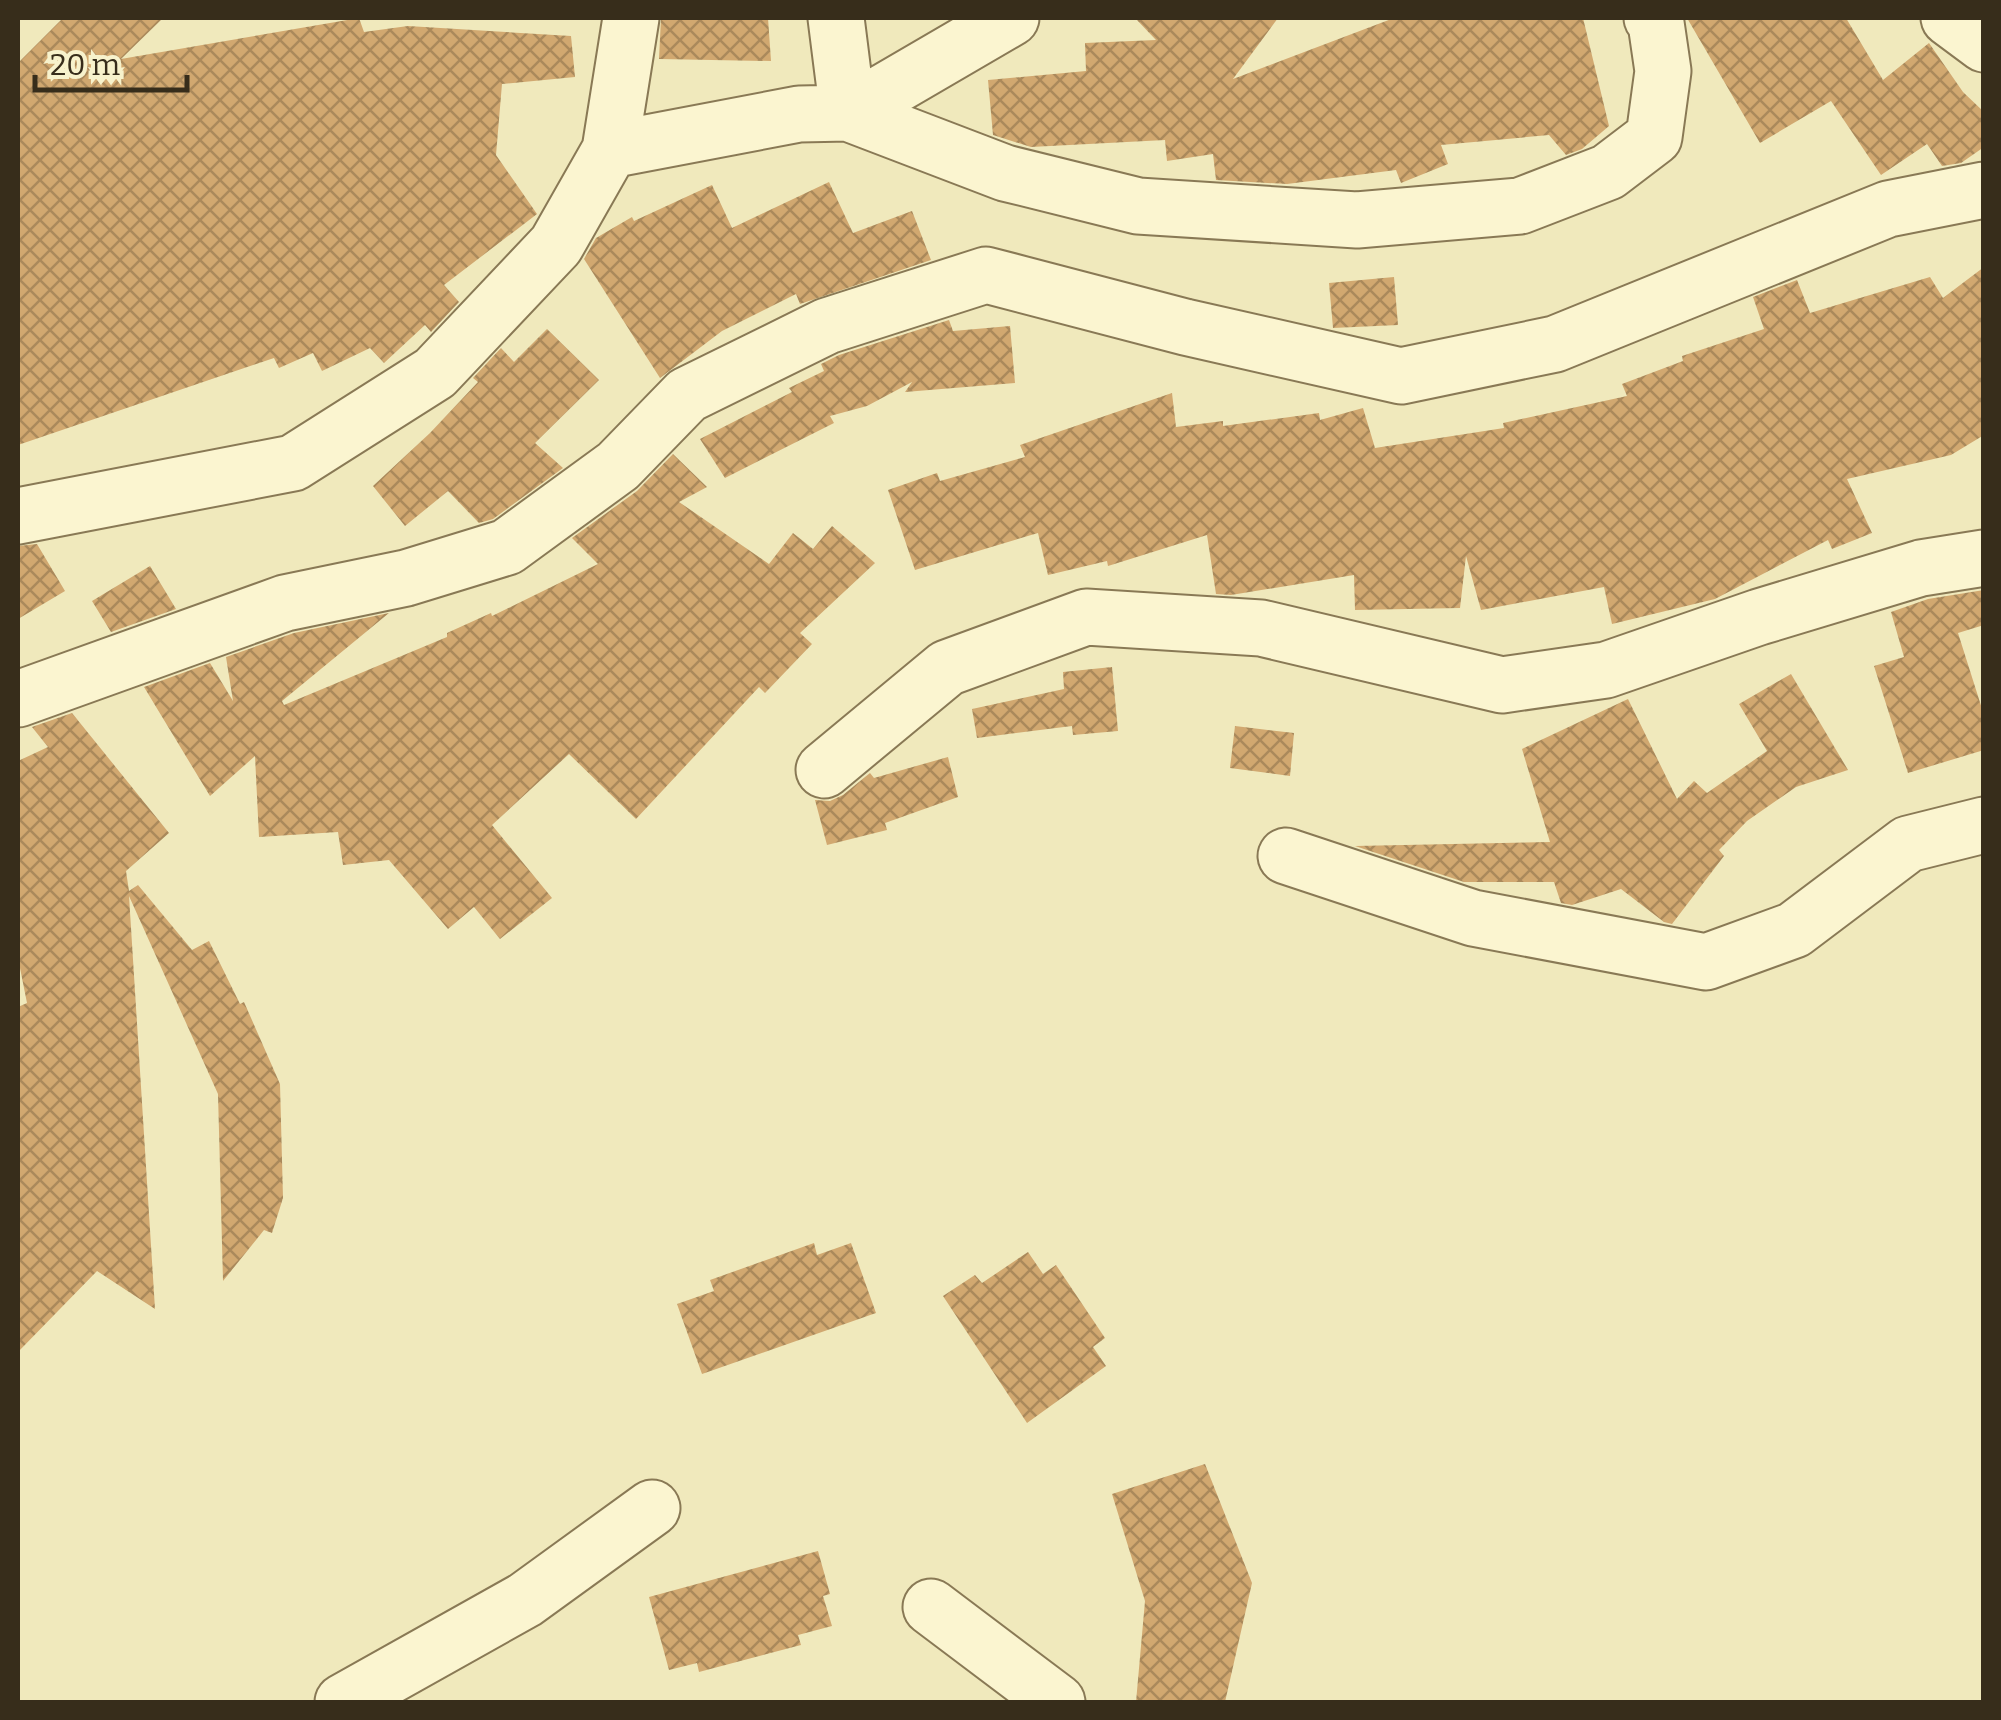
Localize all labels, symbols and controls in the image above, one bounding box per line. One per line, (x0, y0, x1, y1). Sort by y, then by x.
scale bar (35, 30, 188, 92)
text: 20 m (50, 47, 121, 83)

